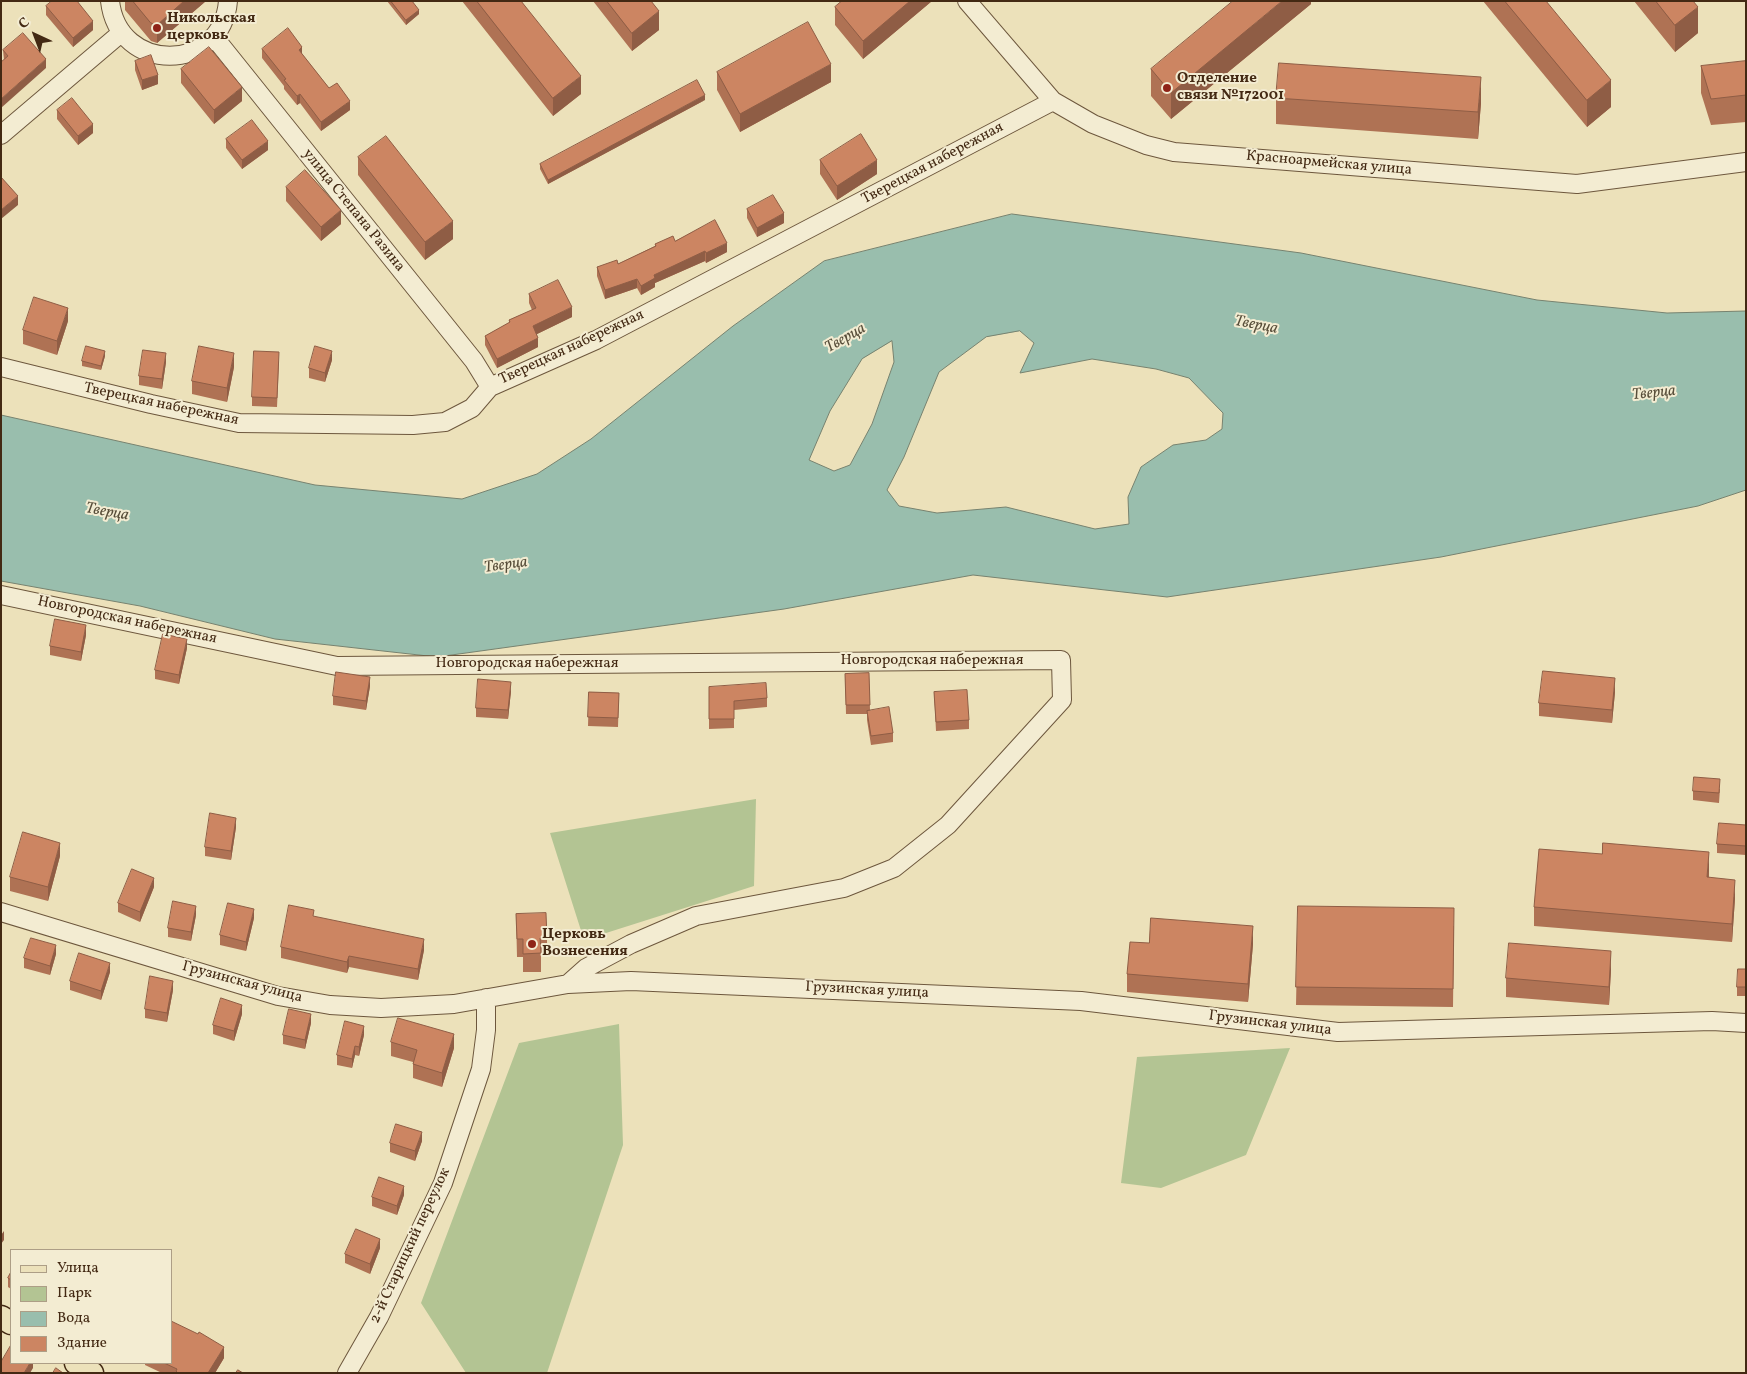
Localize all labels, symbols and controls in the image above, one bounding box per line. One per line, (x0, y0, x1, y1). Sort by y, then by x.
north arrow (10, 10, 60, 60)
place label: Никольская церковь (167, 10, 256, 45)
text: С (15, 14, 34, 34)
marker: Никольская церковь (151, 22, 163, 34)
place label: Отделение связи №172001 (1177, 70, 1284, 105)
marker: Отделение связи №172001 (1161, 82, 1173, 94)
street label: Тверецкая набережная (859, 119, 1007, 209)
street label: улица Степана Разина (298, 146, 408, 276)
street label: Красноармейская улица (1245, 148, 1413, 180)
street label: Тверецкая набережная (497, 306, 647, 390)
water label: Тверца (1233, 312, 1279, 340)
water label: Тверца (822, 320, 870, 358)
street label: Тверецкая набережная (82, 380, 240, 430)
water label: Тверца (1631, 382, 1677, 406)
water label: Тверца (84, 500, 130, 526)
water label: Тверца (483, 553, 529, 579)
street label: Новгородская набережная (36, 593, 218, 649)
street label: Новгородская набережная (840, 652, 1024, 670)
street label: Новгородская набережная (435, 655, 619, 673)
place label: Церковь Вознесения (542, 926, 628, 961)
marker: Церковь Вознесения (526, 938, 538, 950)
street label: Грузинская улица (180, 958, 304, 1008)
street label: Грузинская улица (805, 979, 929, 1003)
street label: Грузинская улица (1207, 1008, 1333, 1040)
street label: 2-й Старицкий переулок (367, 1165, 455, 1327)
legend (10, 1249, 172, 1364)
text: Улица (57, 1258, 99, 1279)
text: Парк (57, 1283, 92, 1304)
text: Вода (57, 1308, 90, 1329)
text: Здание (57, 1333, 107, 1354)

